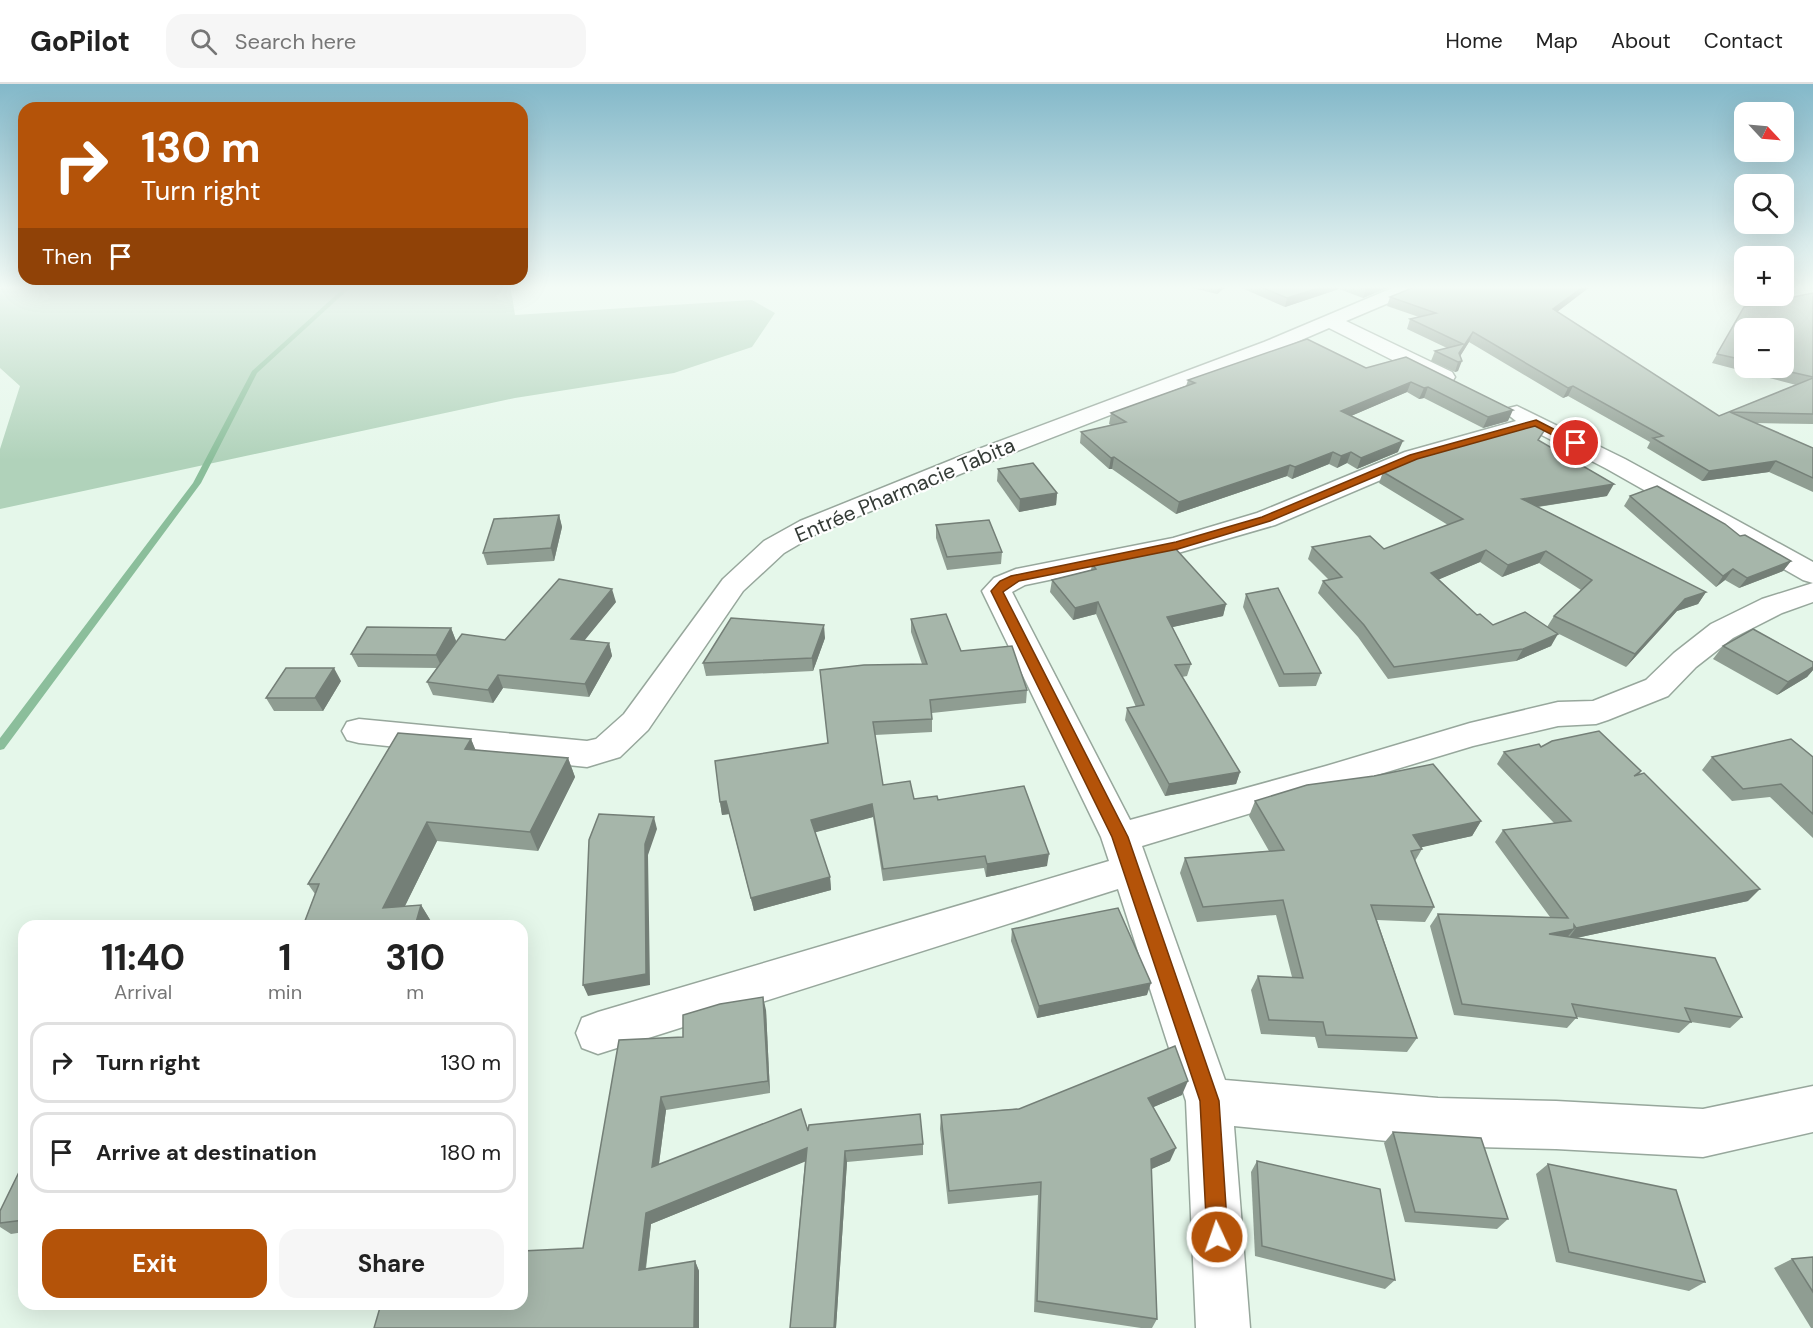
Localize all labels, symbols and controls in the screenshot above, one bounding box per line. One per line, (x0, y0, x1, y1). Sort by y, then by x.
search box (166, 14, 586, 68)
text: GoPilot (30, 23, 130, 60)
icon: search (187, 25, 220, 58)
text: Search here (235, 27, 356, 56)
text: Home (1445, 27, 1503, 55)
text: Map (1536, 27, 1578, 55)
text: About (1611, 27, 1671, 55)
text: Contact (1704, 27, 1783, 55)
north arrow (1734, 102, 1794, 162)
map controls (1734, 102, 1794, 378)
text: 130 m (141, 120, 261, 175)
icon: right (42, 126, 120, 204)
text: Turn right (141, 173, 261, 208)
button: search (1734, 174, 1794, 234)
icon: arrive (104, 240, 137, 273)
text: Then (42, 242, 92, 271)
button: + (1734, 246, 1794, 306)
button: − (1734, 318, 1794, 378)
pin (1550, 417, 1601, 468)
icon: arrive (1559, 426, 1592, 459)
street label: Entrée Pharmacie Tabita (791, 431, 1019, 549)
text: 11:40 (101, 934, 185, 981)
text: 1 (279, 934, 292, 981)
text: 310 (385, 934, 445, 981)
text: Arrival (114, 979, 172, 1005)
text: min (268, 979, 302, 1005)
text: m (406, 979, 424, 1005)
icon: right (45, 1046, 78, 1079)
text: Turn right (96, 1048, 201, 1077)
text: 130 m (441, 1048, 501, 1077)
icon: arrive (45, 1136, 78, 1169)
text: Arrive at destination (96, 1138, 317, 1167)
text: 180 m (440, 1138, 501, 1167)
position arrow (1185, 1205, 1249, 1269)
button: Exit (42, 1229, 267, 1298)
button: Share (279, 1229, 504, 1298)

